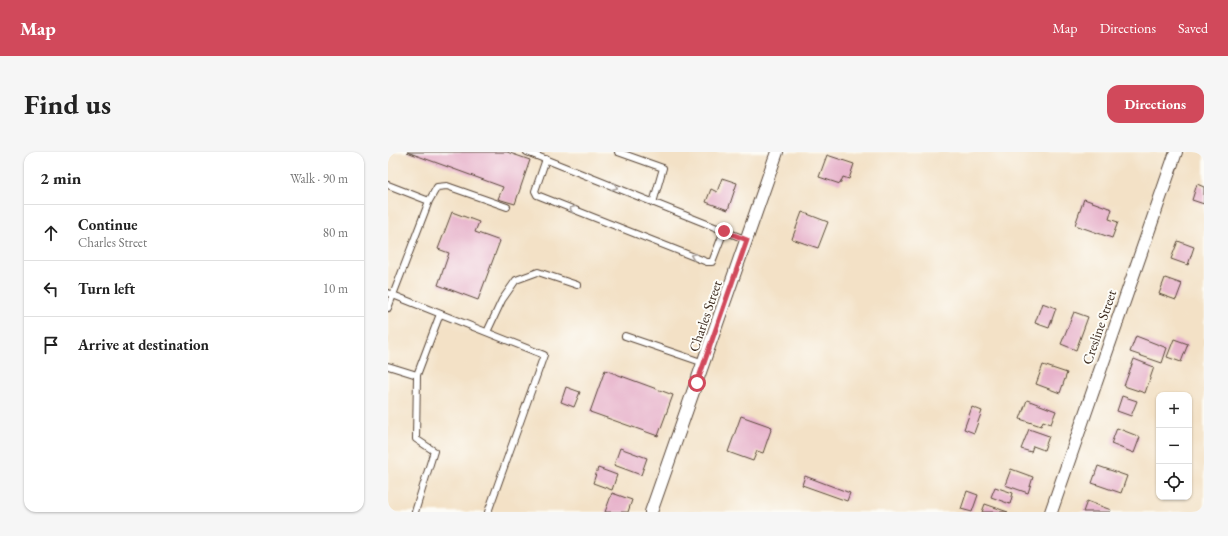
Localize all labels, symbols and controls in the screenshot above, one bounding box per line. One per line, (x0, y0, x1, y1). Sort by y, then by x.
text: Map (20, 16, 56, 41)
text: Map (1052, 19, 1078, 37)
text: Directions (1100, 19, 1156, 37)
text: Saved (1178, 19, 1208, 37)
button: Directions (1107, 85, 1204, 123)
text: Find us (24, 86, 111, 122)
text: 2 min (40, 167, 81, 189)
text: Walk · 90 m (290, 170, 348, 187)
one-way arrow (610, 182, 618, 190)
one-way arrow (568, 206, 575, 214)
text: Continue (78, 215, 138, 234)
icon: ahead (40, 222, 62, 244)
route end (715, 222, 733, 240)
text: 80 m (323, 224, 348, 241)
text: Charles Street (78, 234, 147, 251)
one-way arrow (689, 253, 697, 261)
street label: Charles Street (684, 277, 726, 354)
icon: left (40, 278, 62, 300)
text: Turn left (78, 279, 135, 298)
text: 10 m (323, 280, 348, 297)
street label: Cresline Street (1078, 287, 1120, 367)
icon: arrive (40, 334, 62, 356)
text: Arrive at destination (78, 335, 209, 354)
route start (688, 374, 706, 392)
map controls (1156, 392, 1192, 500)
button: + (1156, 392, 1192, 428)
button: − (1156, 428, 1192, 464)
button: locate (1156, 464, 1192, 500)

